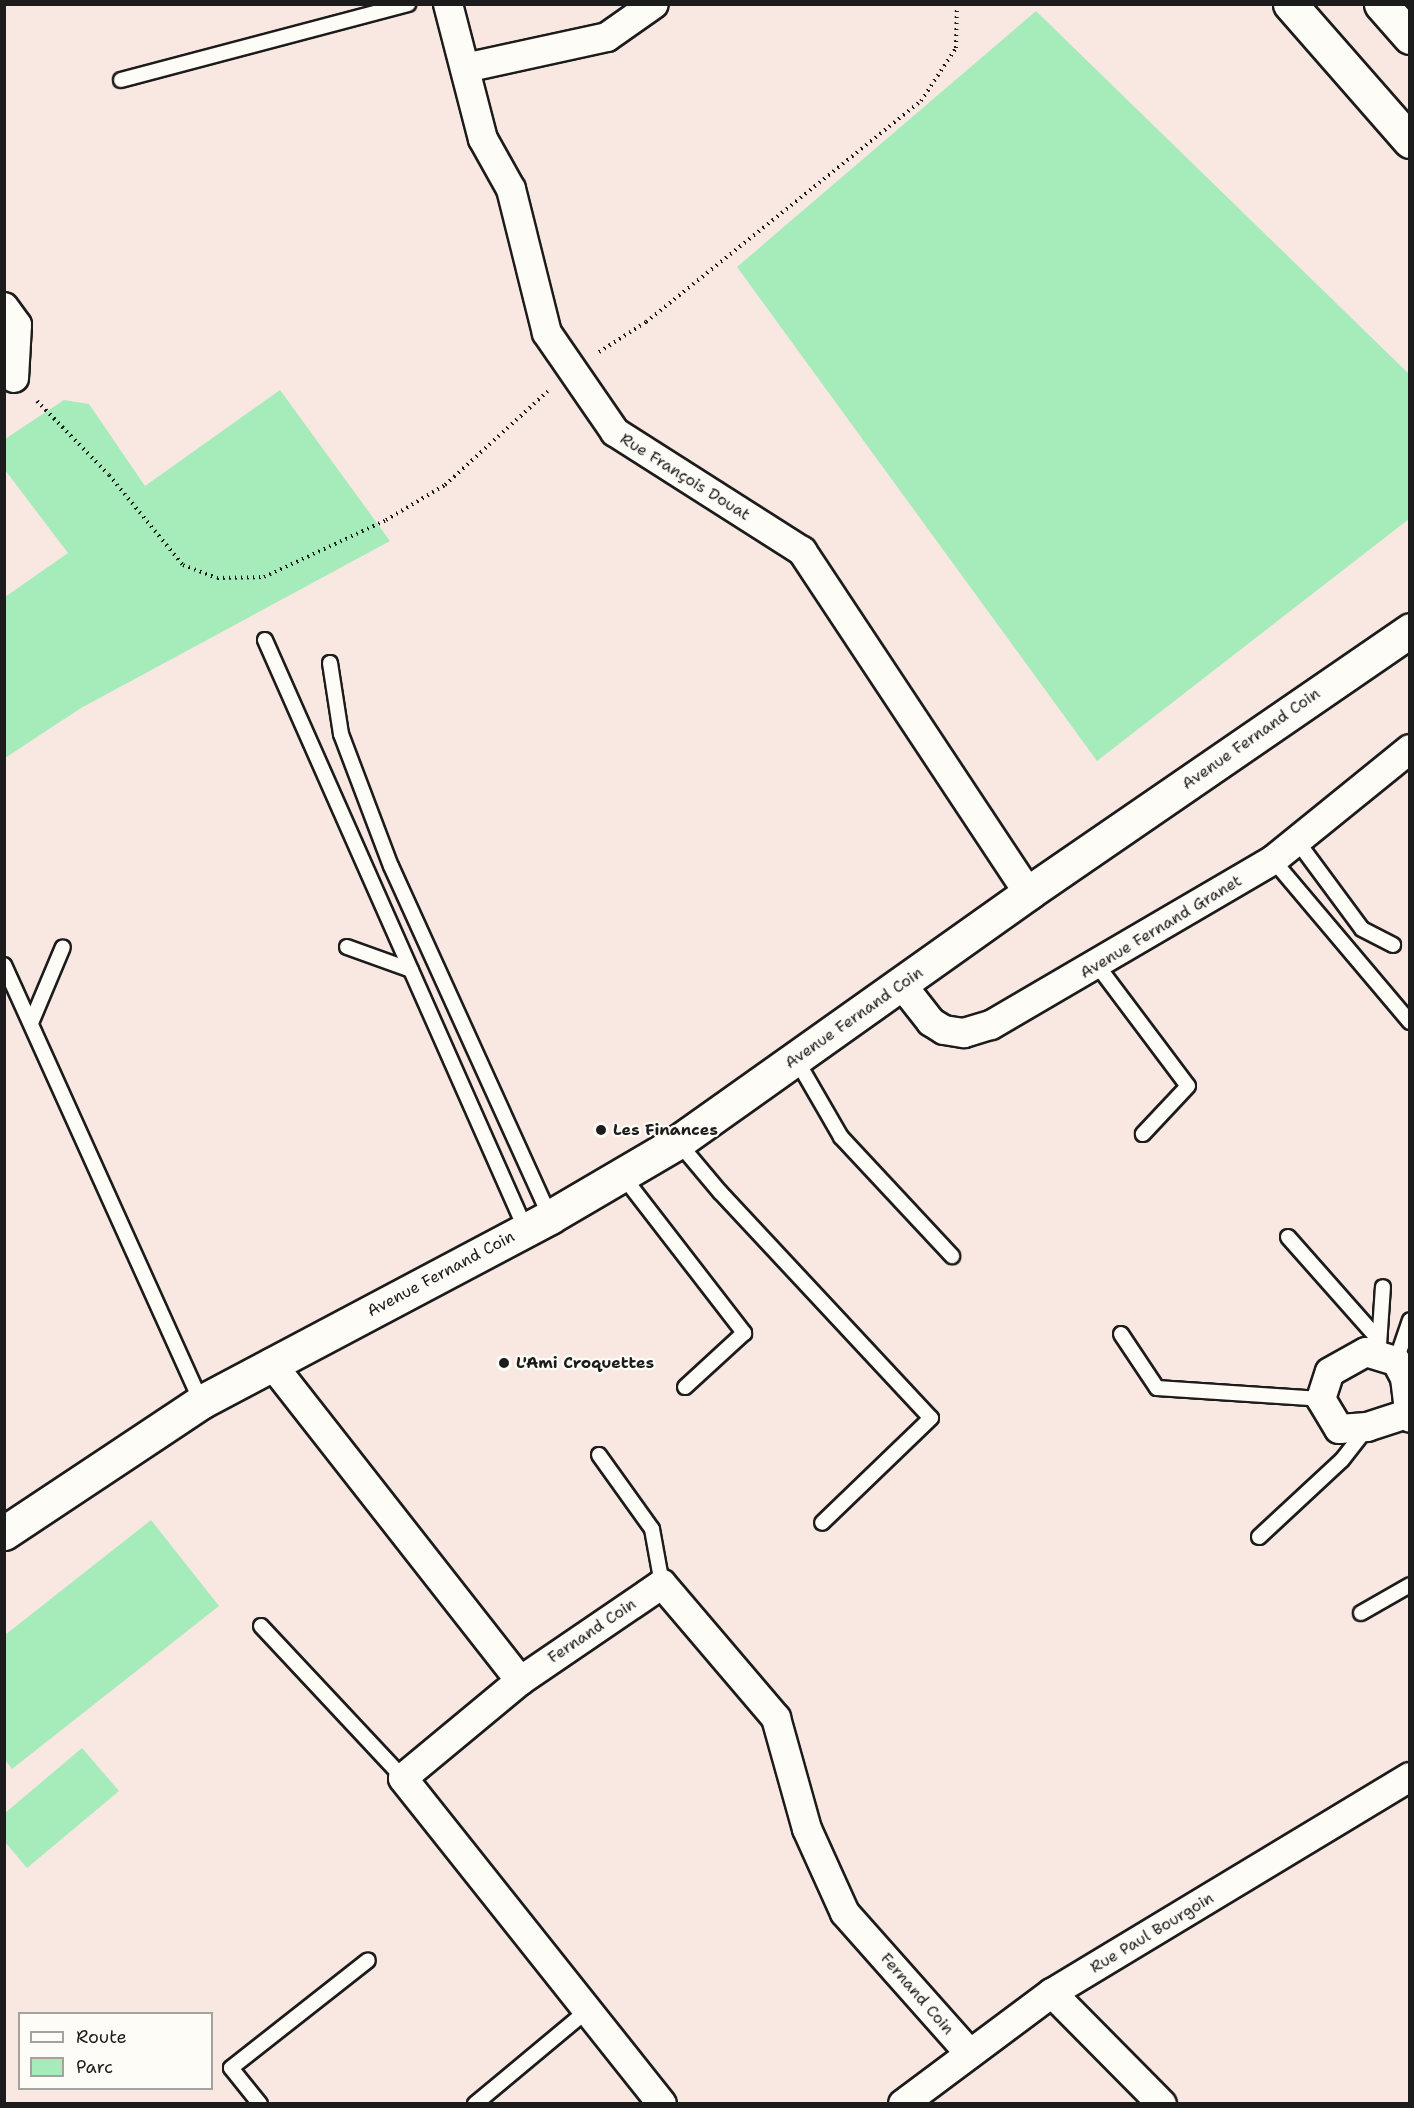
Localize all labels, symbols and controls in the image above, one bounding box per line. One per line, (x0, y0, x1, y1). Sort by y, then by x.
street label: Rue François Douat (617, 429, 753, 525)
street label: Avenue Fernand Coin (1178, 684, 1324, 794)
street label: Avenue Fernand Granet (1077, 871, 1245, 983)
street label: Avenue Fernand Coin (781, 963, 927, 1073)
place label: Les Finances (613, 1120, 718, 1140)
marker: Les Finances (594, 1123, 608, 1137)
street label: Avenue Fernand Coin (364, 1227, 518, 1321)
place label: L'Ami Croquettes (516, 1353, 654, 1373)
marker: L'Ami Croquettes (497, 1356, 511, 1370)
street label: Fernand Coin (544, 1595, 640, 1667)
street label: Rue Paul Bourgoin (1087, 1889, 1217, 1977)
street label: Fernand Coin (876, 1949, 958, 2039)
legend (18, 2012, 213, 2090)
text: Route (76, 2025, 127, 2049)
text: Parc (76, 2055, 113, 2079)

